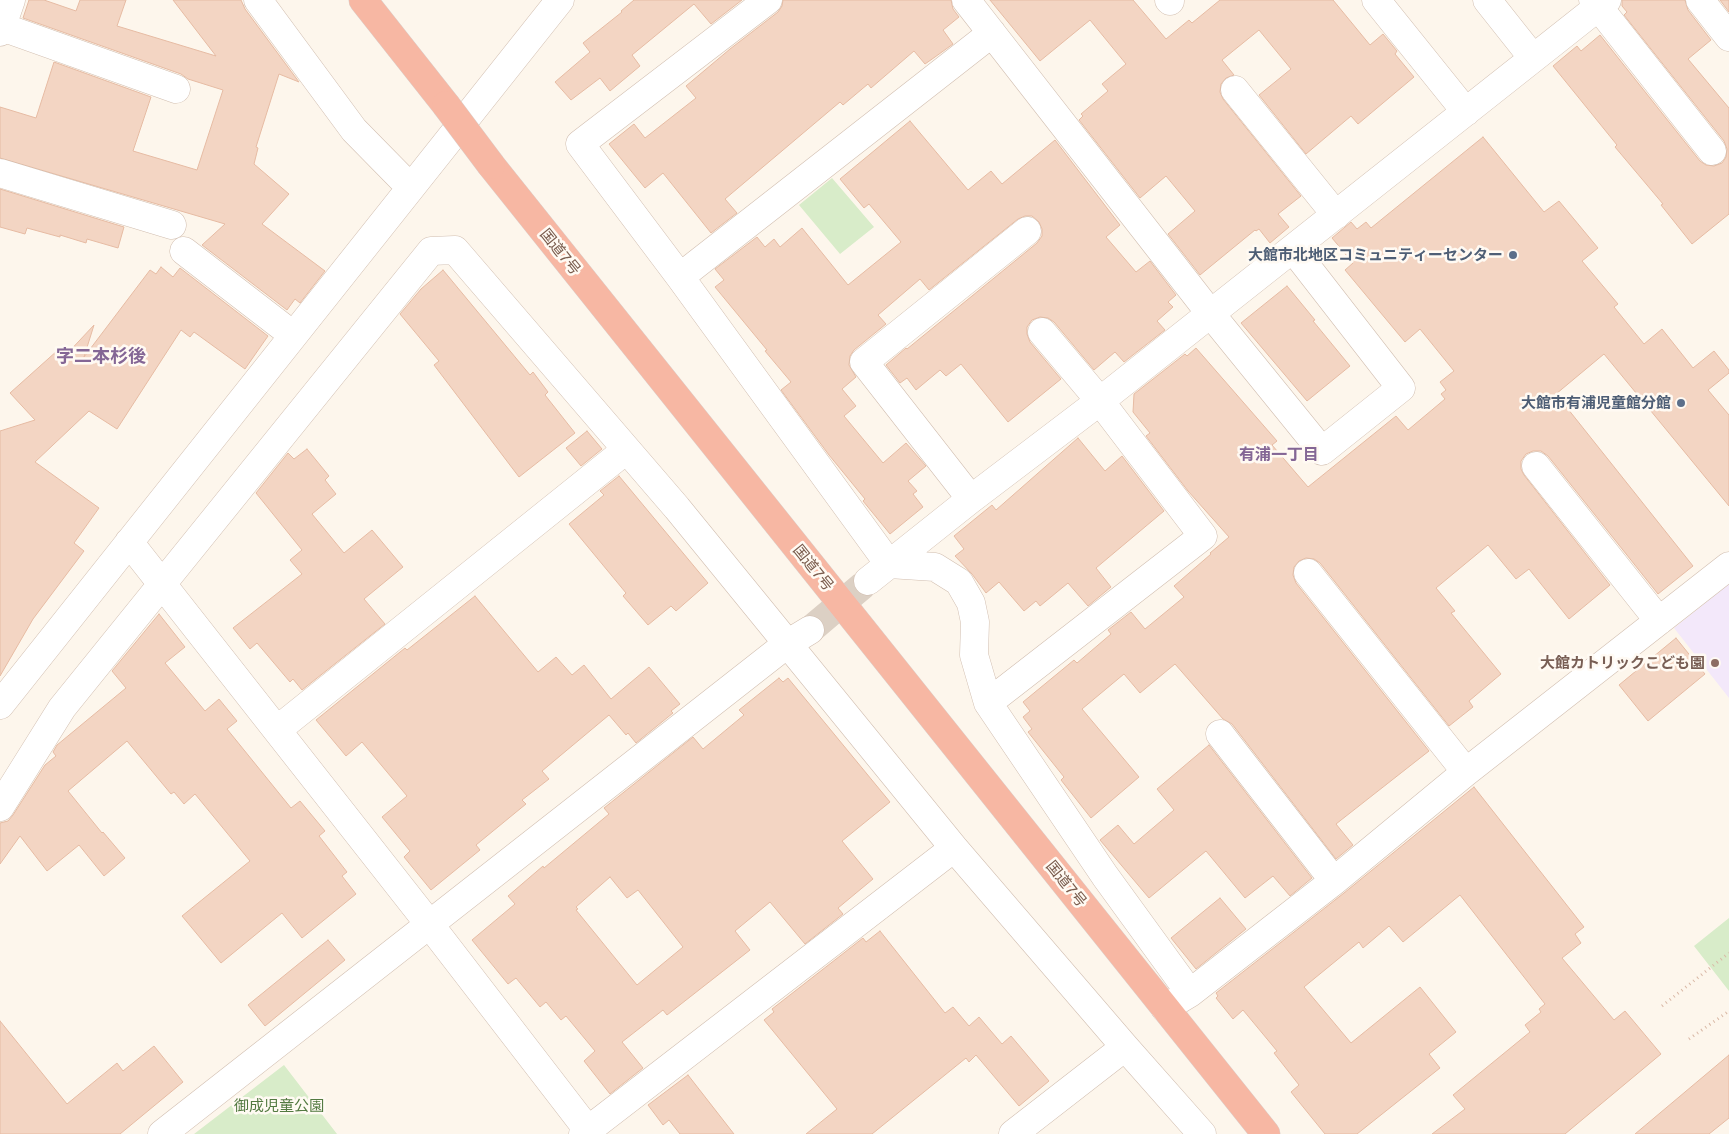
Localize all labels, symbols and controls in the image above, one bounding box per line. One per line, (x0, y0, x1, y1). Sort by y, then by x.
street label: 国道7号 (536, 225, 584, 279)
place label: 大館市北地区コミュニティーセンター (1248, 246, 1503, 264)
marker: 大館市北地区コミュニティーセンター (1507, 249, 1519, 261)
district label: 字二本杉後 (56, 345, 146, 367)
place label: 大館市有浦児童館分館 (1521, 394, 1671, 412)
marker: 大館市有浦児童館分館 (1675, 397, 1687, 409)
district label: 有浦一丁目 (1239, 445, 1319, 465)
street label: 国道7号 (789, 541, 837, 595)
place label: 大館カトリックこども園 (1540, 654, 1705, 672)
marker: 大館カトリックこども園 (1709, 657, 1721, 669)
street label: 国道7号 (1042, 857, 1090, 911)
park label: 御成児童公園 (234, 1097, 324, 1115)

